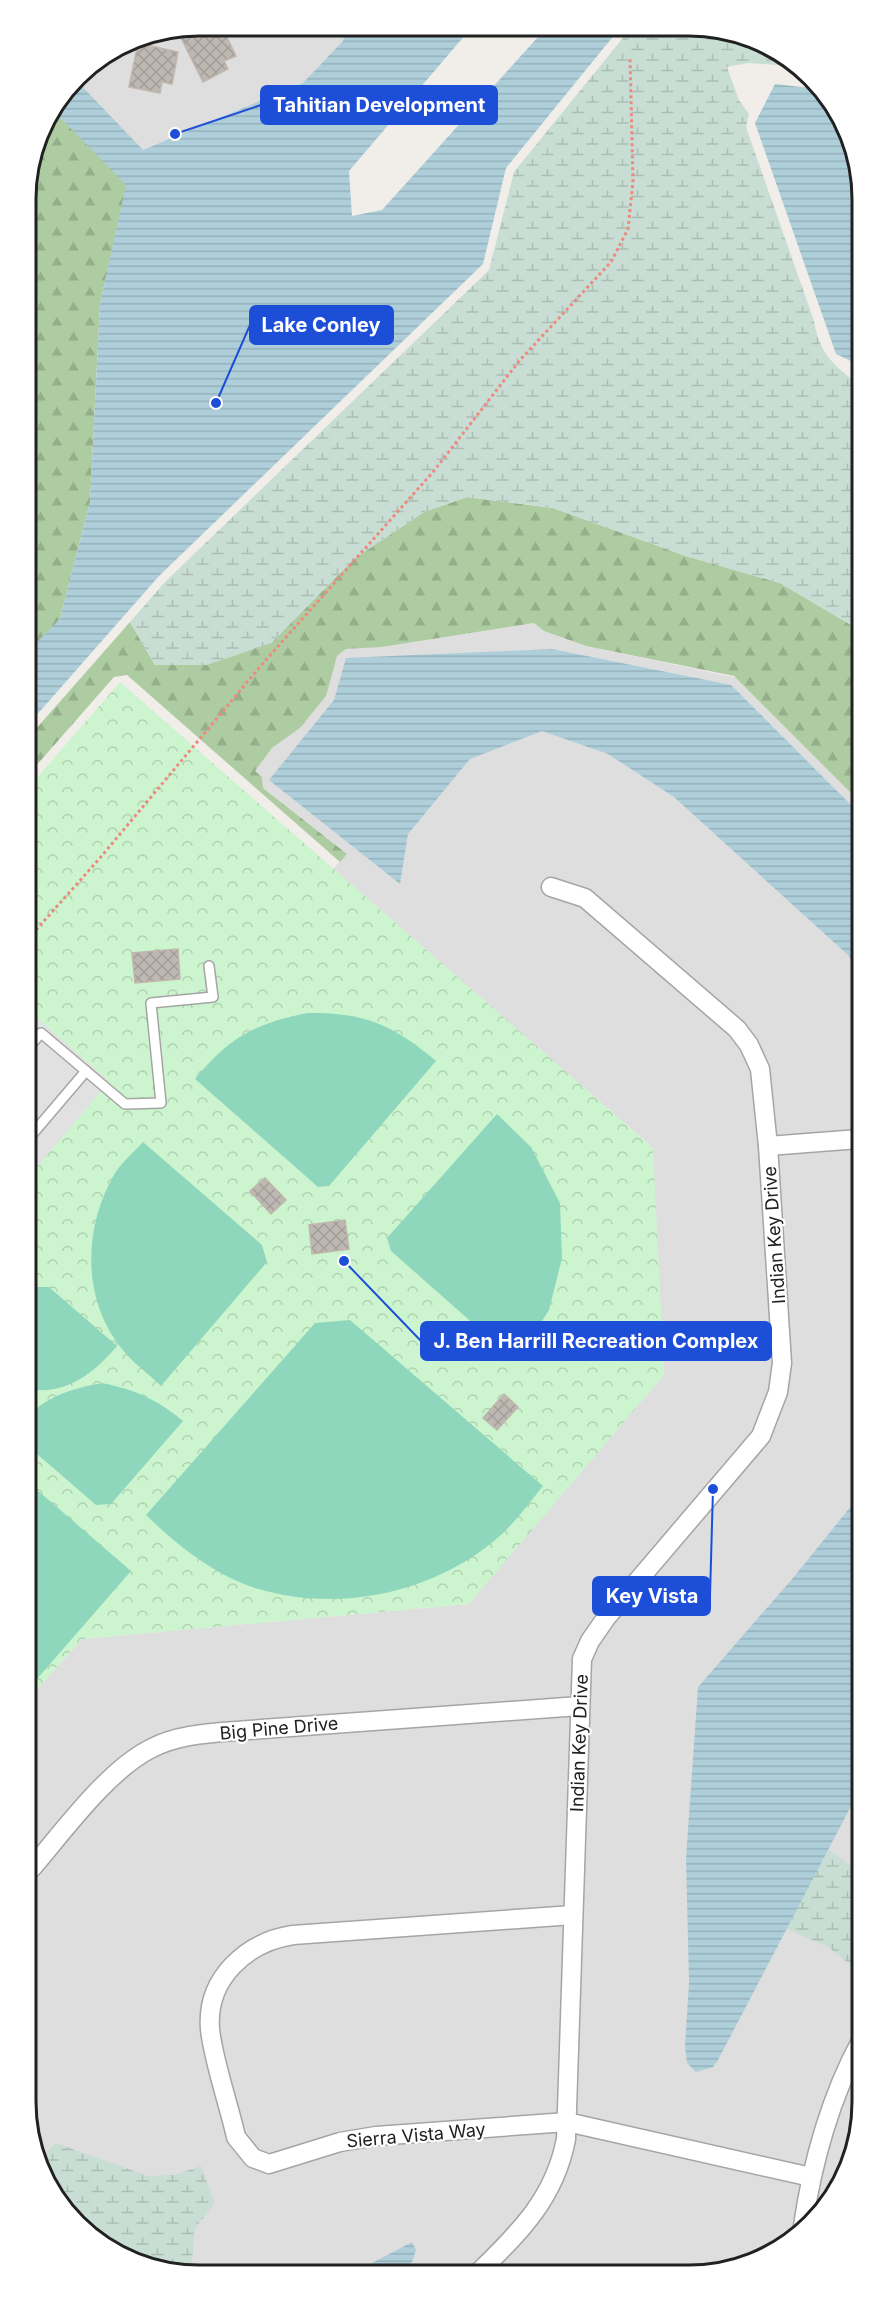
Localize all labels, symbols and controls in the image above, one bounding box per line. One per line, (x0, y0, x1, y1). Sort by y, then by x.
callout: Tahitian Development (261, 86, 497, 124)
text: Tahitian Development (273, 93, 485, 117)
callout: Lake Conley (250, 306, 393, 344)
text: Lake Conley (261, 313, 381, 337)
street label: Indian Key Drive (759, 1165, 789, 1305)
callout: J. Ben Harrill Recreation Complex (421, 1322, 771, 1360)
text: J. Ben Harrill Recreation Complex (434, 1329, 759, 1353)
callout: Key Vista (593, 1577, 710, 1615)
text: Key Vista (606, 1584, 698, 1608)
street label: Indian Key Drive (566, 1674, 592, 1812)
street label: Big Pine Drive (219, 1712, 339, 1744)
street label: Sierra Vista Way (346, 2118, 486, 2152)

